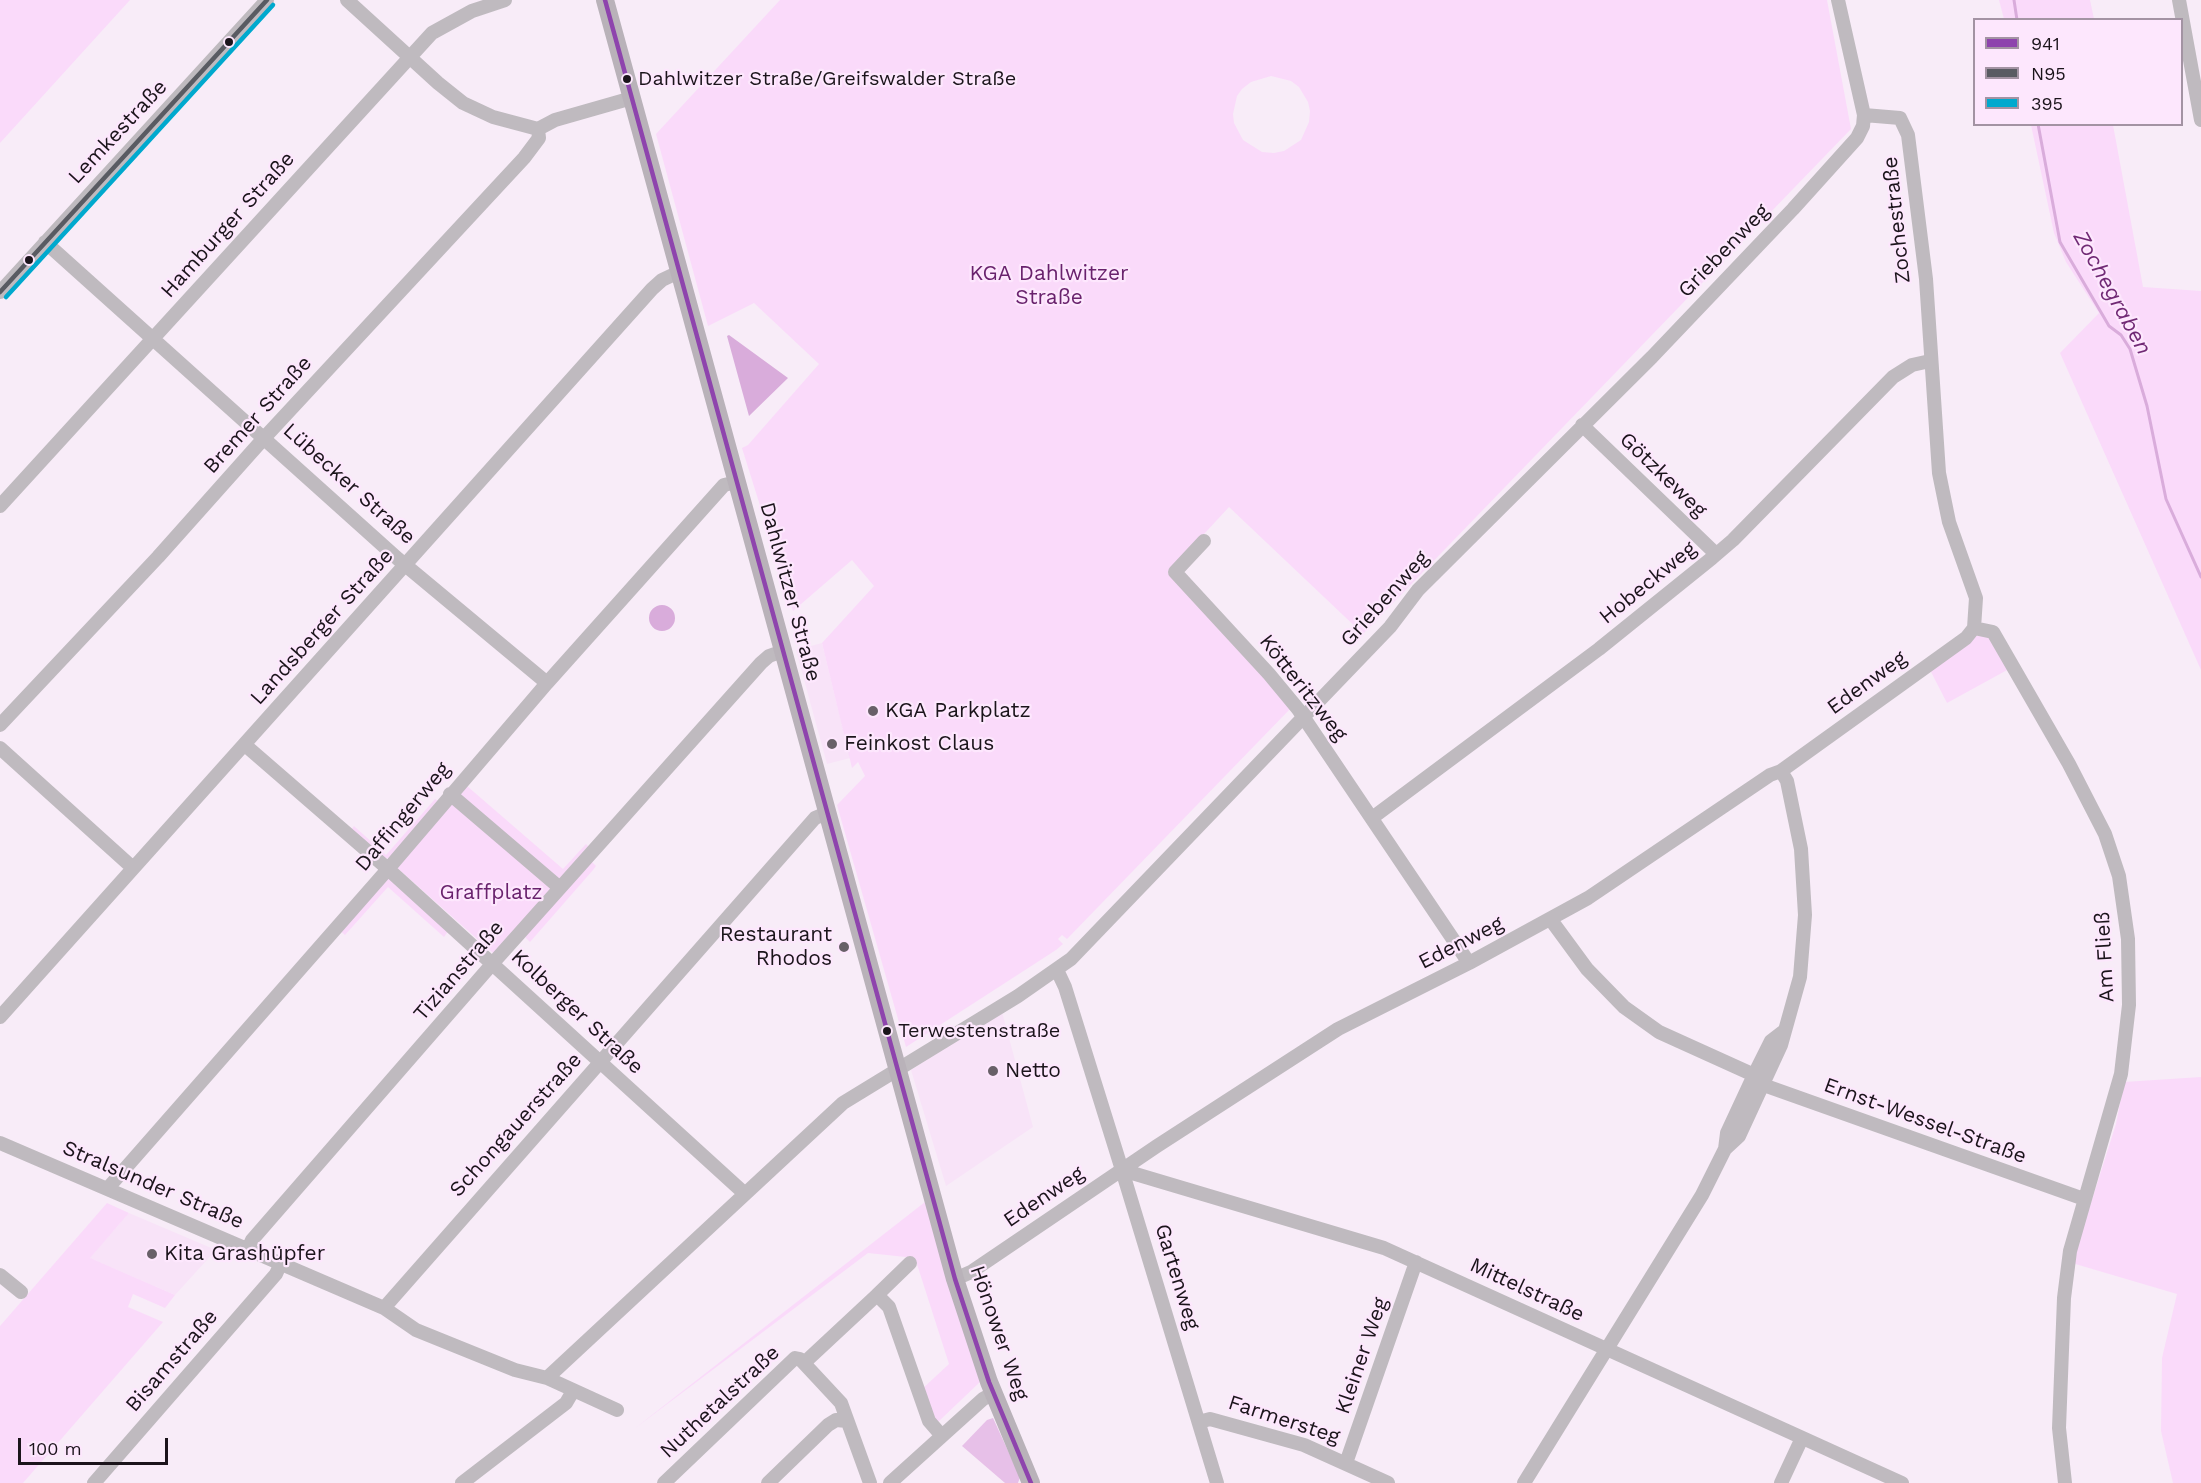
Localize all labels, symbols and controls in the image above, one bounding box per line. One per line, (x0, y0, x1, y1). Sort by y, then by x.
legend (1973, 18, 2183, 126)
text: 941 (2031, 33, 2060, 54)
unlabelled marker (223, 36, 235, 48)
text: N95 (2031, 63, 2066, 84)
place label: Dahlwitzer Straße/Greifswalder Straße (638, 67, 1016, 91)
marker: Dahlwitzer Straße/Greifswalder Straße (621, 73, 633, 85)
street label: Lemkestraße (63, 75, 173, 189)
text: 395 (2031, 93, 2063, 114)
street label: Hamburger Straße (156, 147, 300, 303)
street label: Zochestraße (1878, 155, 1916, 285)
street label: Griebenweg (1673, 199, 1775, 303)
water label: Zochegraben (2067, 226, 2157, 360)
unlabelled marker (23, 254, 35, 266)
park label: KGA Dahlwitzer Straße (969, 261, 1129, 311)
street label: Bremer Straße (199, 351, 317, 479)
street label: Lübecker Straße (278, 418, 420, 550)
street label: Götzkeweg (1614, 427, 1712, 523)
street label: Dahlwitzer Straße (754, 500, 826, 684)
street label: Hobeckweg (1594, 536, 1702, 630)
street label: Landsberger Straße (245, 544, 399, 710)
street label: Griebenweg (1335, 546, 1435, 652)
street label: Kötteritzweg (1254, 630, 1352, 746)
street label: Edenweg (1823, 646, 1911, 720)
place label: KGA Parkplatz (885, 698, 1031, 724)
marker: KGA Parkplatz (866, 704, 880, 718)
place label: Feinkost Claus (844, 731, 994, 757)
marker: Feinkost Claus (825, 737, 839, 751)
street label: Daffingerweg (350, 757, 456, 877)
park label: Graffplatz (440, 880, 542, 906)
street label: Edenweg (1414, 911, 1508, 975)
street label: Am Fließ (2090, 911, 2120, 1003)
street label: Tizianstraße (409, 916, 509, 1026)
place label: Restaurant Rhodos (720, 922, 832, 972)
marker: Restaurant Rhodos (837, 940, 851, 954)
street label: Kolberger Straße (506, 944, 648, 1080)
place label: Terwestenstraße (898, 1019, 1060, 1043)
marker: Terwestenstraße (881, 1025, 893, 1037)
street label: Schongauerstraße (445, 1048, 587, 1202)
place label: Netto (1005, 1058, 1061, 1084)
marker: Netto (986, 1064, 1000, 1078)
street label: Ernst-Wessel-Straße (1820, 1073, 2030, 1169)
street label: Stralsunder Straße (59, 1135, 247, 1235)
street label: Edenweg (999, 1161, 1089, 1233)
street label: Gartenweg (1149, 1221, 1205, 1333)
place label: Kita Grashüpfer (164, 1241, 325, 1267)
marker: Kita Grashüpfer (145, 1247, 159, 1261)
street label: Mittelstraße (1466, 1253, 1588, 1327)
street label: Hönower Weg (964, 1262, 1034, 1404)
street label: Kleiner Weg (1330, 1294, 1394, 1418)
street label: Bisamstraße (121, 1305, 223, 1417)
street label: Nuthetalstraße (655, 1340, 785, 1464)
street label: Farmersteg (1225, 1390, 1343, 1450)
scale bar (21, 1426, 171, 1464)
text: 100 m (29, 1438, 82, 1459)

